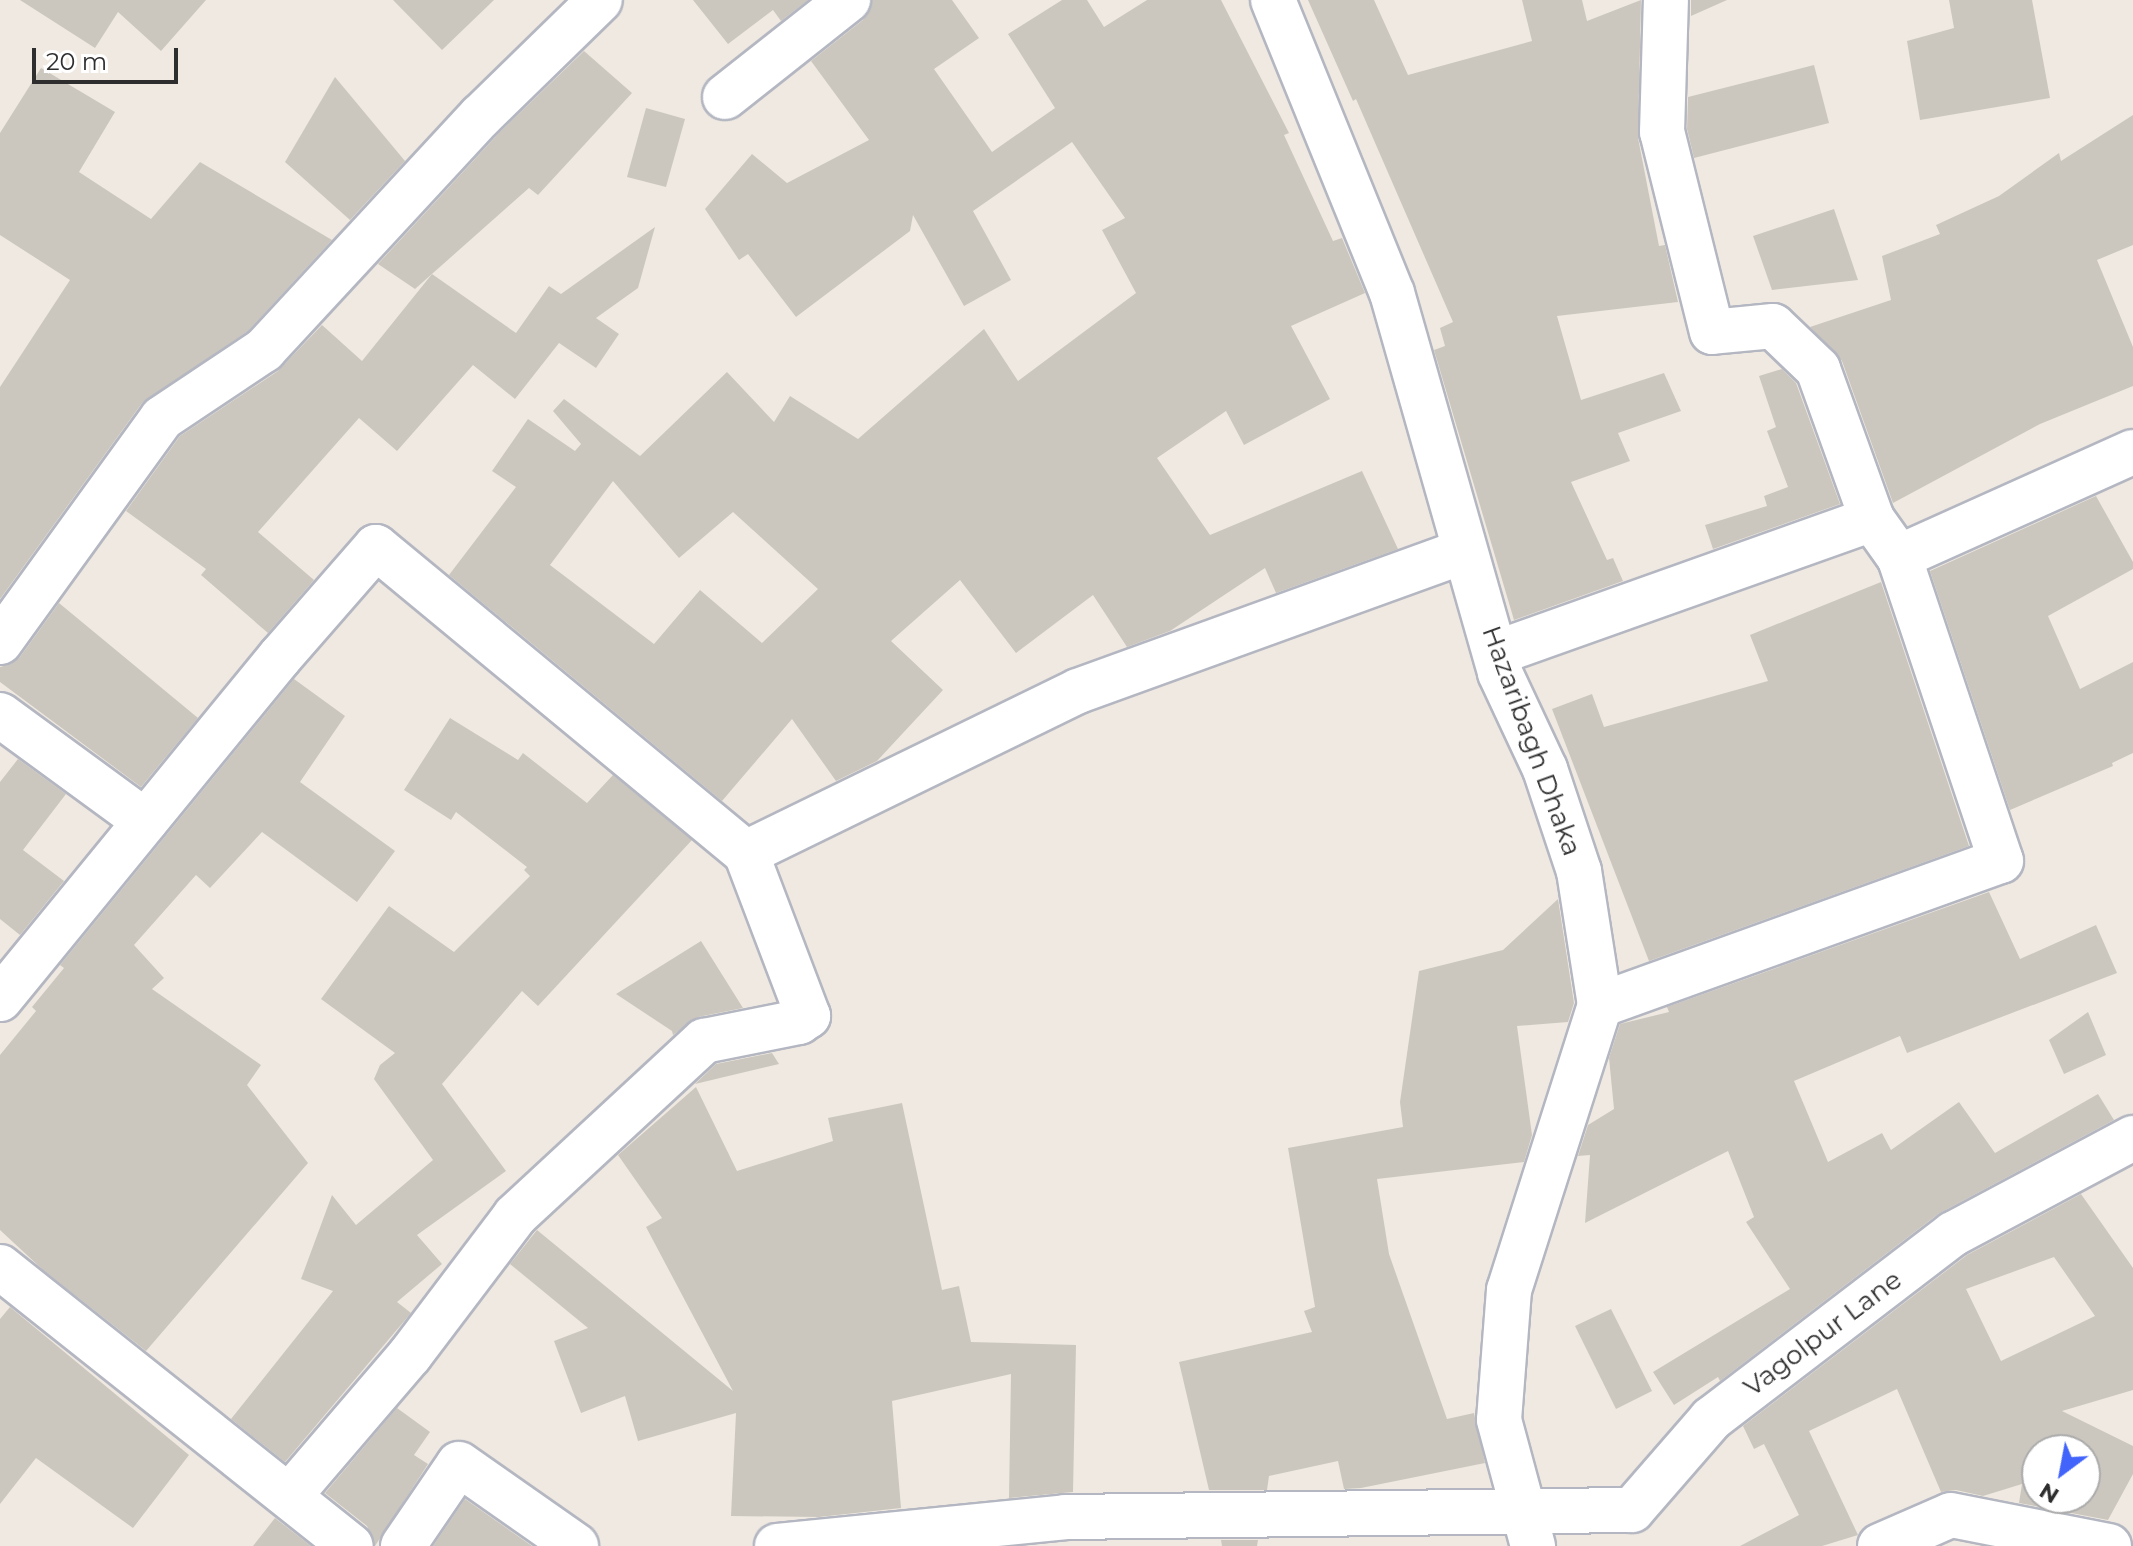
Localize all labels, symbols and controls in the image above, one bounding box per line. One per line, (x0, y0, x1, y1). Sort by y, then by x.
scale bar (36, 32, 182, 82)
text: 20 m (46, 47, 107, 76)
street label: Hazaribagh Dhaka (1475, 622, 1587, 860)
street label: Vagolpur Lane (1738, 1265, 1908, 1403)
north arrow (2021, 1434, 2101, 1514)
text: N (2034, 1477, 2064, 1509)

